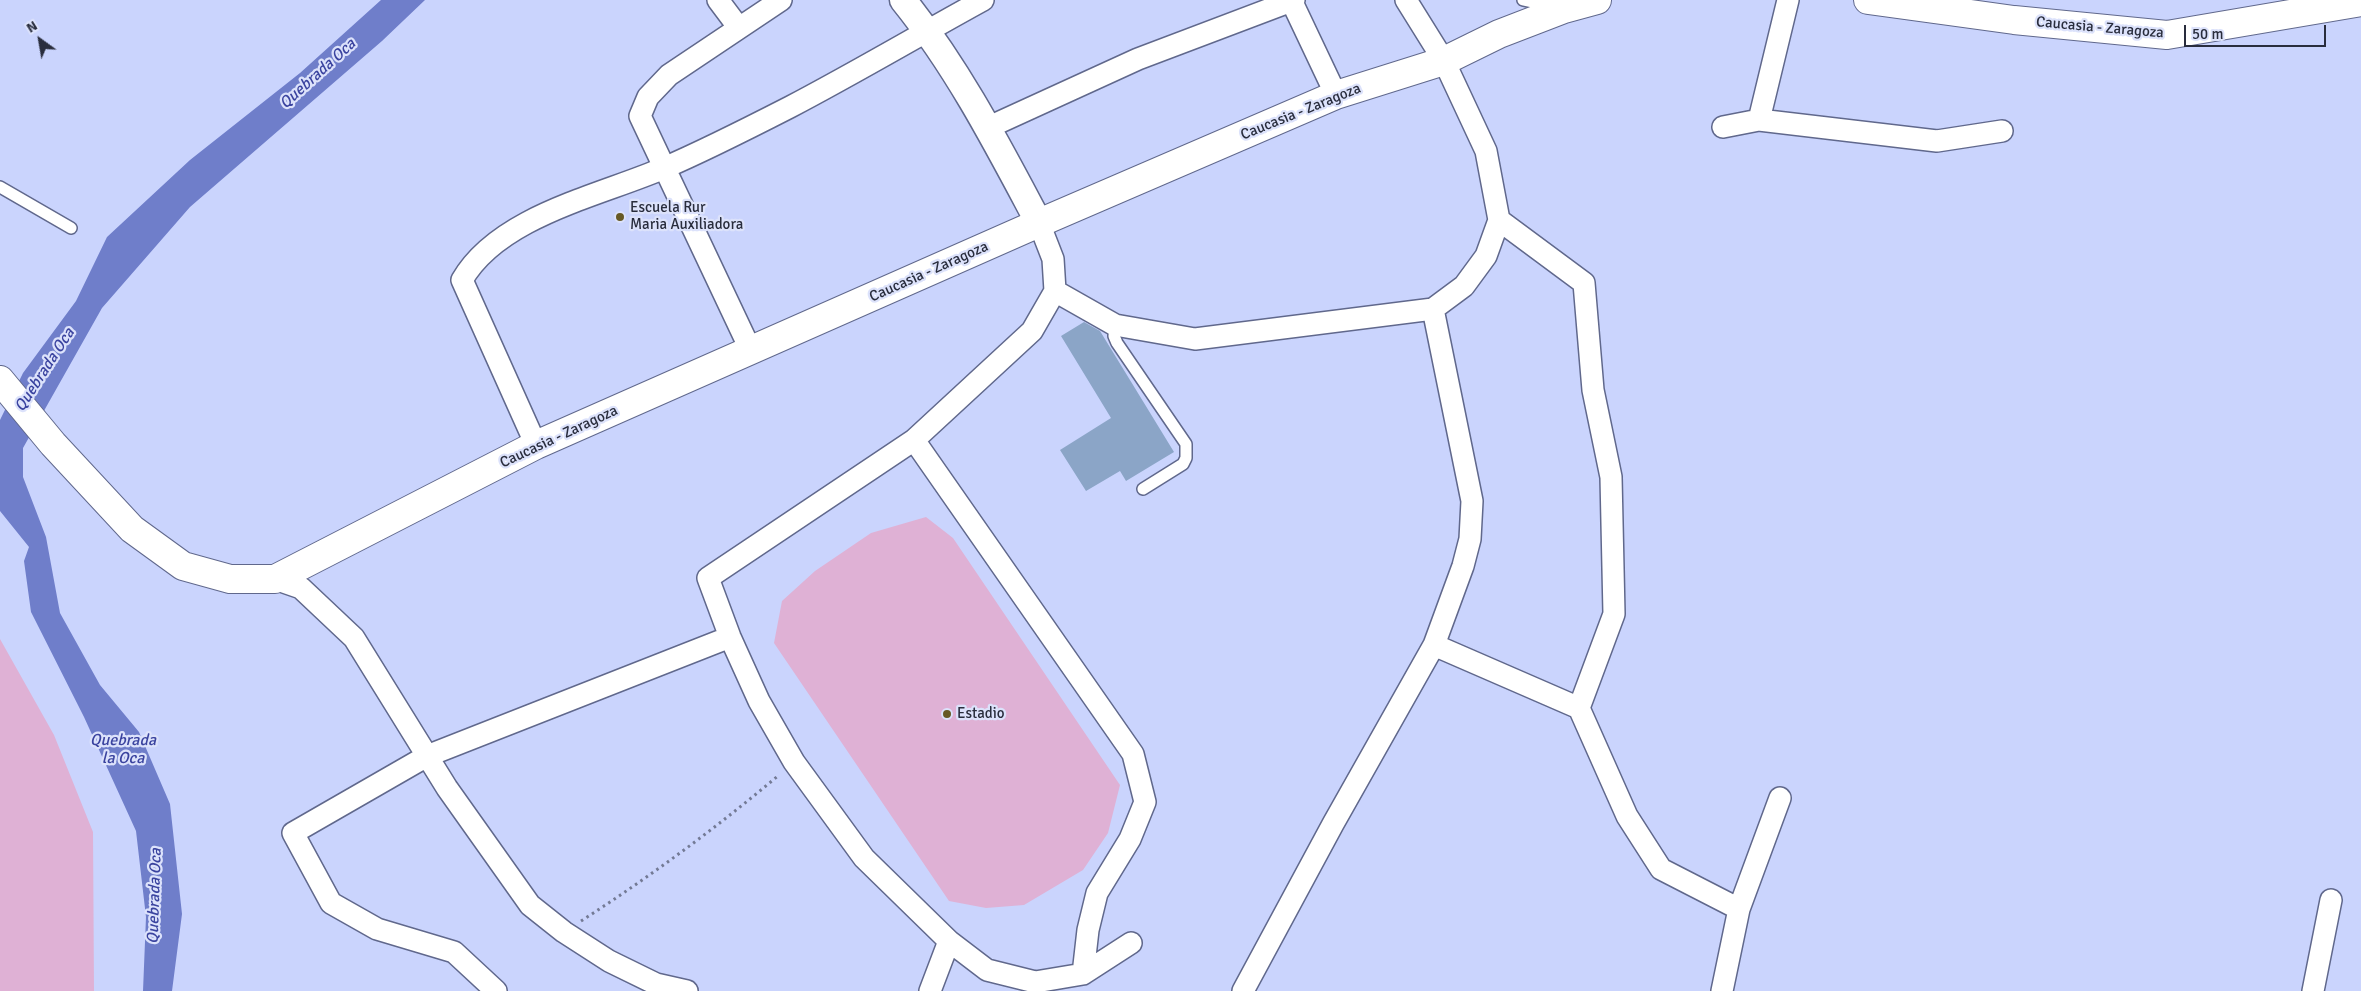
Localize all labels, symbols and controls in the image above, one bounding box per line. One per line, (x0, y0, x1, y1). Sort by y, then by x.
street label: Caucasia - Zaragoza (2035, 13, 2165, 43)
north arrow (15, 15, 65, 65)
scale bar (2186, 15, 2328, 47)
text: N (23, 17, 40, 37)
text: 50 m (2192, 25, 2223, 43)
water label: Quebrada Oca (276, 35, 360, 113)
street label: Caucasia - Zaragoza (1238, 80, 1364, 144)
place label: Escuela Rur Maria Auxiliadora (630, 199, 743, 234)
marker: Escuela Rur Maria Auxiliadora (614, 211, 626, 223)
street label: Caucasia - Zaragoza (867, 238, 991, 306)
water label: Quebrada Oca (11, 325, 79, 415)
street label: Caucasia - Zaragoza (497, 402, 621, 472)
place label: Estadio (957, 705, 1005, 723)
marker: Estadio (941, 708, 953, 720)
water label: Quebrada la Oca (90, 731, 156, 769)
water label: Quebrada Oca (144, 848, 166, 944)

